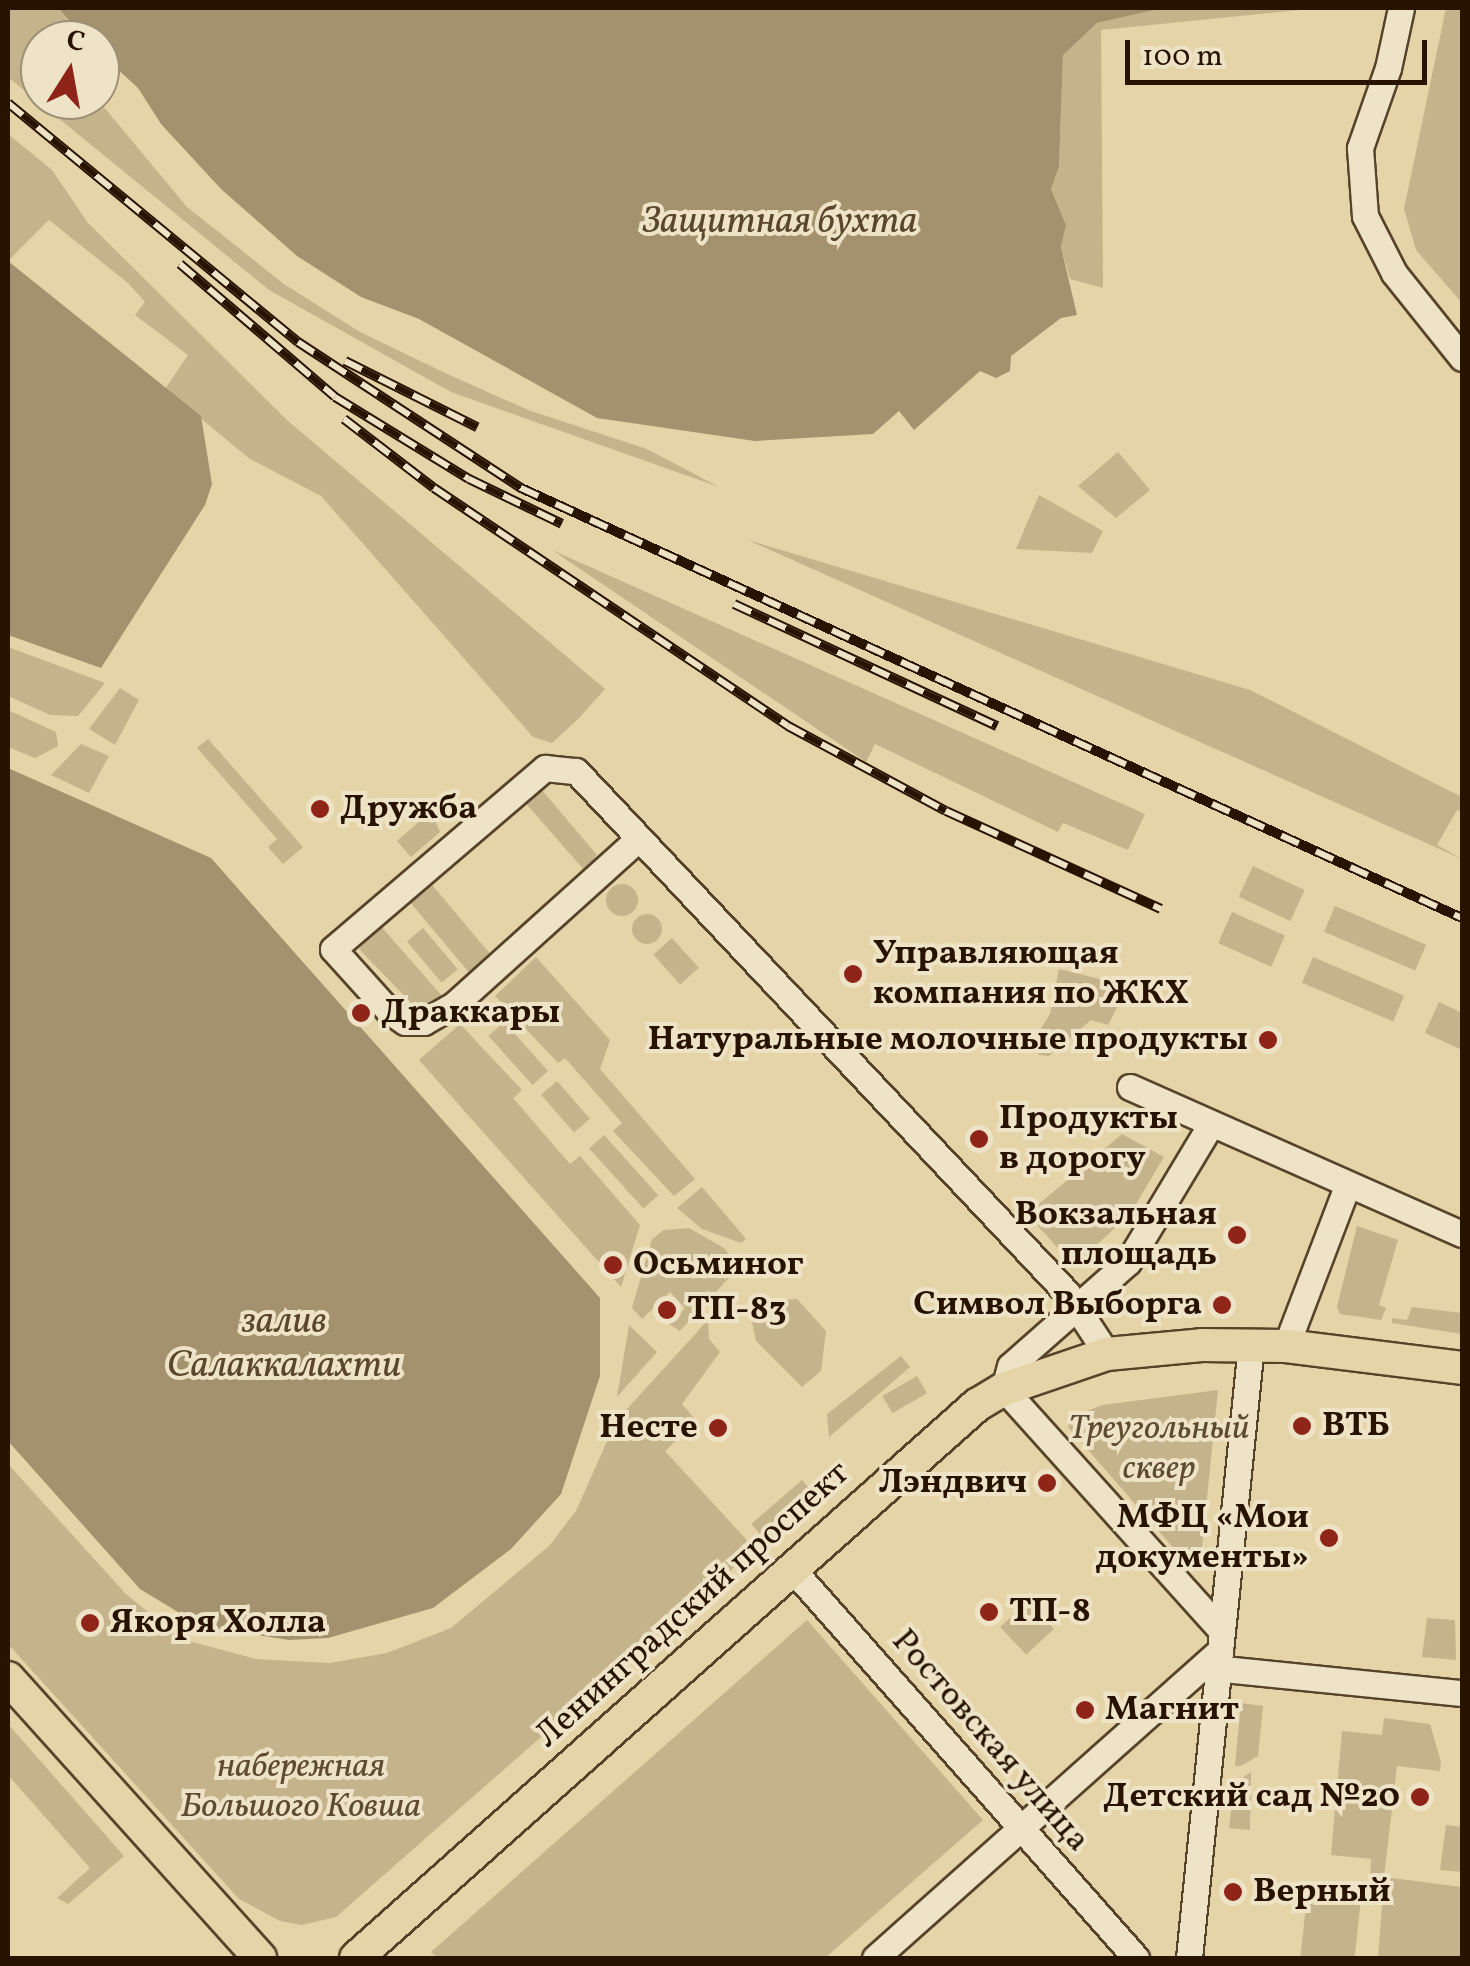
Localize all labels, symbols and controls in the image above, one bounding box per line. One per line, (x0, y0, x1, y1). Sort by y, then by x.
north arrow (20, 20, 120, 120)
scale bar (1130, 20, 1432, 82)
text: С (63, 21, 88, 63)
text: 100 m (1142, 36, 1223, 78)
water label: Защитная бухта (643, 200, 917, 246)
place label: Дружба (340, 788, 477, 830)
marker: Дружба (309, 798, 331, 820)
place label: Управляющая компания по ЖКХ (873, 933, 1189, 1015)
marker: Управляющая компания по ЖКХ (842, 963, 864, 985)
place label: Драккары (381, 992, 560, 1034)
marker: Драккары (350, 1002, 372, 1024)
place label: Натуральные молочные продукты (648, 1019, 1248, 1061)
marker: Натуральные молочные продукты (1257, 1029, 1279, 1051)
place label: Продукты в дорогу (999, 1098, 1178, 1180)
marker: Продукты в дорогу (968, 1128, 990, 1150)
place label: Вокзальная площадь (1015, 1194, 1217, 1276)
marker: Вокзальная площадь (1226, 1224, 1248, 1246)
place label: Осьминог (633, 1244, 804, 1286)
marker: Осьминог (602, 1254, 624, 1276)
place label: Символ Выборга (913, 1284, 1202, 1326)
place label: ТП-83 (687, 1289, 787, 1331)
marker: Символ Выборга (1211, 1294, 1233, 1316)
marker: ТП-83 (656, 1299, 678, 1321)
water label: залив Салаккалахти (167, 1300, 401, 1390)
place label: ВТБ (1322, 1405, 1390, 1447)
place label: Несте (599, 1407, 698, 1449)
park label: Треугольный сквер (1068, 1408, 1250, 1490)
marker: ВТБ (1291, 1415, 1313, 1437)
marker: Несте (707, 1417, 729, 1439)
street label: Ленинградский проспект (527, 1453, 859, 1757)
place label: Лэндвич (879, 1462, 1027, 1504)
marker: Лэндвич (1036, 1472, 1058, 1494)
place label: МФЦ «Мои документы» (1095, 1497, 1309, 1579)
marker: МФЦ «Мои документы» (1318, 1527, 1340, 1549)
place label: ТП-8 (1009, 1591, 1091, 1633)
marker: ТП-8 (978, 1601, 1000, 1623)
place label: Якоря Холла (110, 1602, 326, 1644)
marker: Якоря Холла (79, 1612, 101, 1634)
street label: Ростовская улица (882, 1621, 1098, 1861)
place label: Магнит (1105, 1689, 1239, 1731)
marker: Магнит (1074, 1699, 1096, 1721)
park label: набережная Большого Ковша (181, 1746, 421, 1828)
place label: Детский сад №20 (1103, 1776, 1400, 1818)
marker: Детский сад №20 (1409, 1786, 1431, 1808)
place label: Верный (1253, 1871, 1391, 1913)
marker: Верный (1222, 1881, 1244, 1903)

